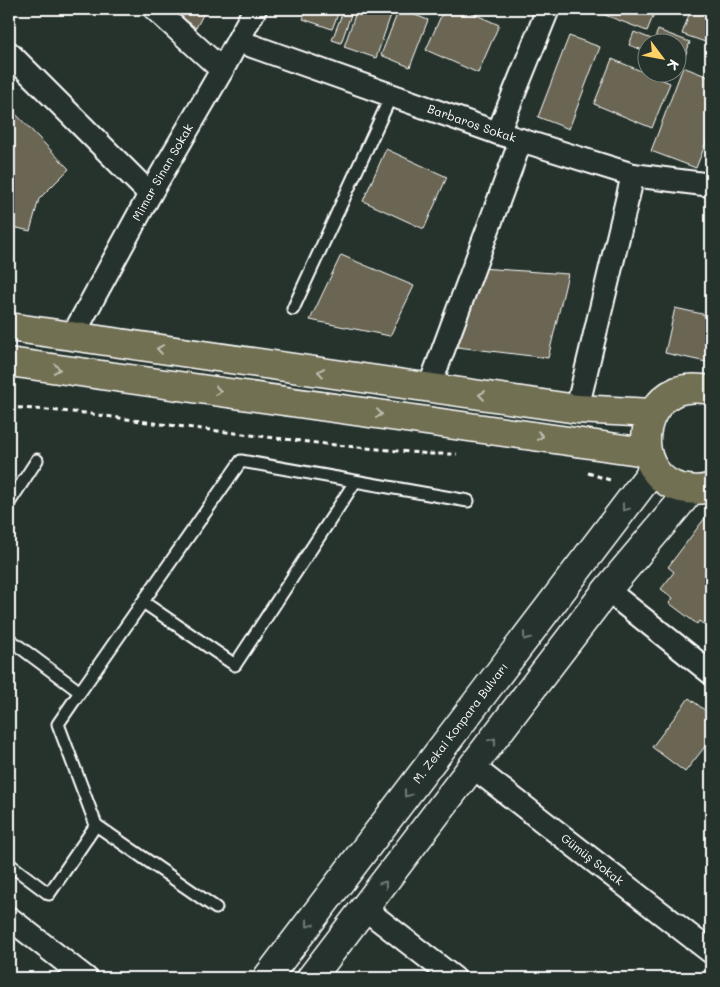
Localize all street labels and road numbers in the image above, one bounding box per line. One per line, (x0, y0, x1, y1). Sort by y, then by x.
street label: Barbaros Sokak (426, 100, 519, 145)
street label: Mimar Sinan Sokak (128, 120, 196, 223)
street label: M. Zekai Konpara Bulvarı (409, 659, 511, 786)
street label: Gümüş Sokak (558, 829, 628, 888)

